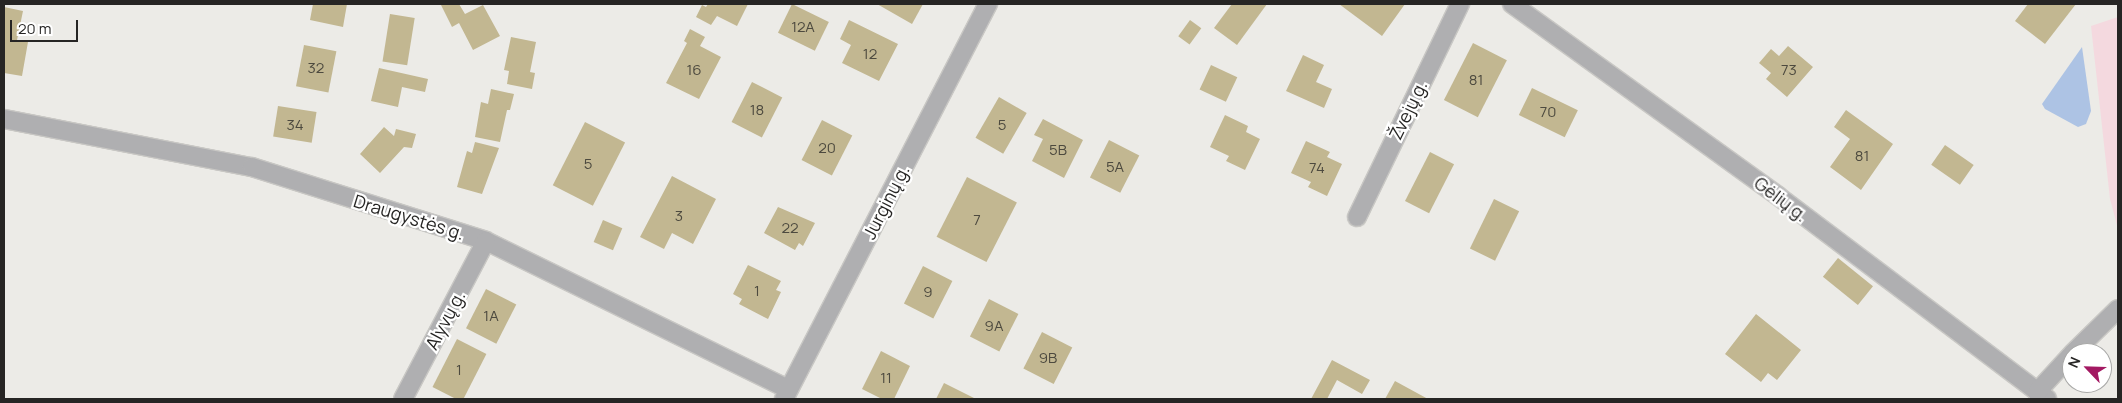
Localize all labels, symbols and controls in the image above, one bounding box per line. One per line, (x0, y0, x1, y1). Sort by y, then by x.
scale bar (12, 10, 80, 42)
text: 20 m (18, 18, 51, 39)
house number: 12A (791, 18, 815, 36)
house number: 12 (863, 45, 877, 63)
house number: 32 (308, 59, 324, 77)
house number: 16 (686, 61, 702, 79)
house number: 73 (1781, 61, 1797, 79)
house number: 81 (1469, 71, 1483, 89)
street label: Žvejų g. (1384, 77, 1432, 143)
house number: 18 (750, 101, 764, 119)
house number: 70 (1540, 103, 1556, 121)
house number: 34 (286, 116, 304, 134)
house number: 5 (998, 116, 1006, 134)
house number: 20 (818, 139, 836, 157)
house number: 5B (1049, 141, 1067, 159)
house number: 81 (1855, 147, 1869, 165)
house number: 5 (584, 155, 592, 173)
house number: 5A (1106, 158, 1124, 176)
house number: 74 (1309, 159, 1325, 177)
street label: Jurginų g. (858, 161, 914, 243)
street label: Gėlių g. (1750, 172, 1812, 226)
street label: Draugystės g. (351, 190, 467, 244)
house number: 3 (675, 207, 683, 225)
house number: 7 (973, 211, 981, 229)
house number: 22 (781, 219, 799, 237)
house number: 1 (754, 282, 760, 300)
house number: 9 (923, 283, 933, 301)
street label: Alyvų g. (420, 287, 470, 353)
house number: 1A (483, 307, 499, 325)
house number: 9A (985, 317, 1003, 335)
north arrow (2062, 343, 2112, 393)
house number: 9B (1039, 349, 1057, 367)
text: N (2063, 354, 2084, 371)
house number: 1 (456, 361, 462, 379)
house number: 11 (880, 369, 892, 387)

